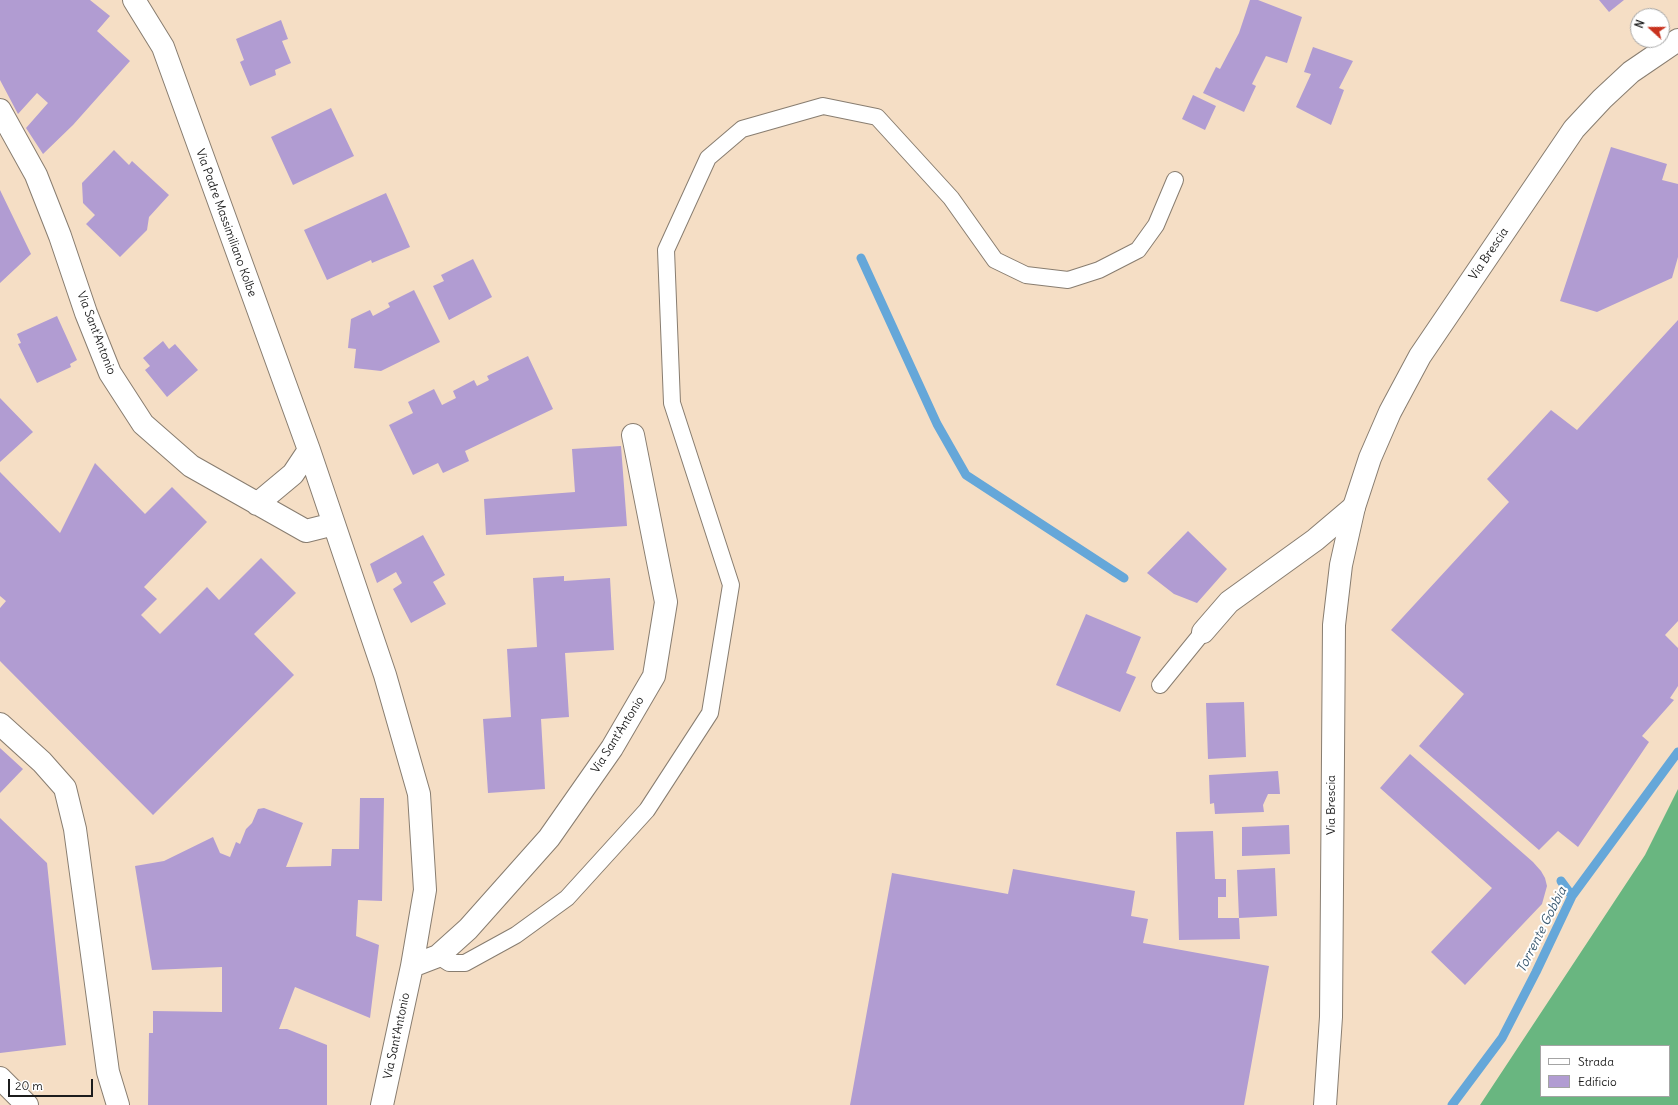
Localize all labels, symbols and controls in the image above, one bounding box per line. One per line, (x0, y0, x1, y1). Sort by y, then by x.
north arrow (1630, 8, 1670, 48)
text: N (1632, 18, 1648, 30)
street label: Via Padre Massimiliano Kolbe (192, 147, 260, 299)
street label: Via Brescia (1466, 225, 1512, 283)
street label: Via Sant'Antonio (74, 289, 118, 377)
street label: Via Sant'Antonio (589, 694, 647, 776)
street label: Via Brescia (1325, 775, 1339, 835)
water label: Torrente Gobbia (1514, 885, 1570, 975)
street label: Via Sant'Antonio (381, 992, 413, 1080)
legend (1540, 1045, 1670, 1097)
text: Strada (1578, 1054, 1614, 1069)
scale bar (10, 1071, 95, 1097)
text: Edificio (1578, 1074, 1617, 1089)
text: 20 m (15, 1078, 43, 1093)

